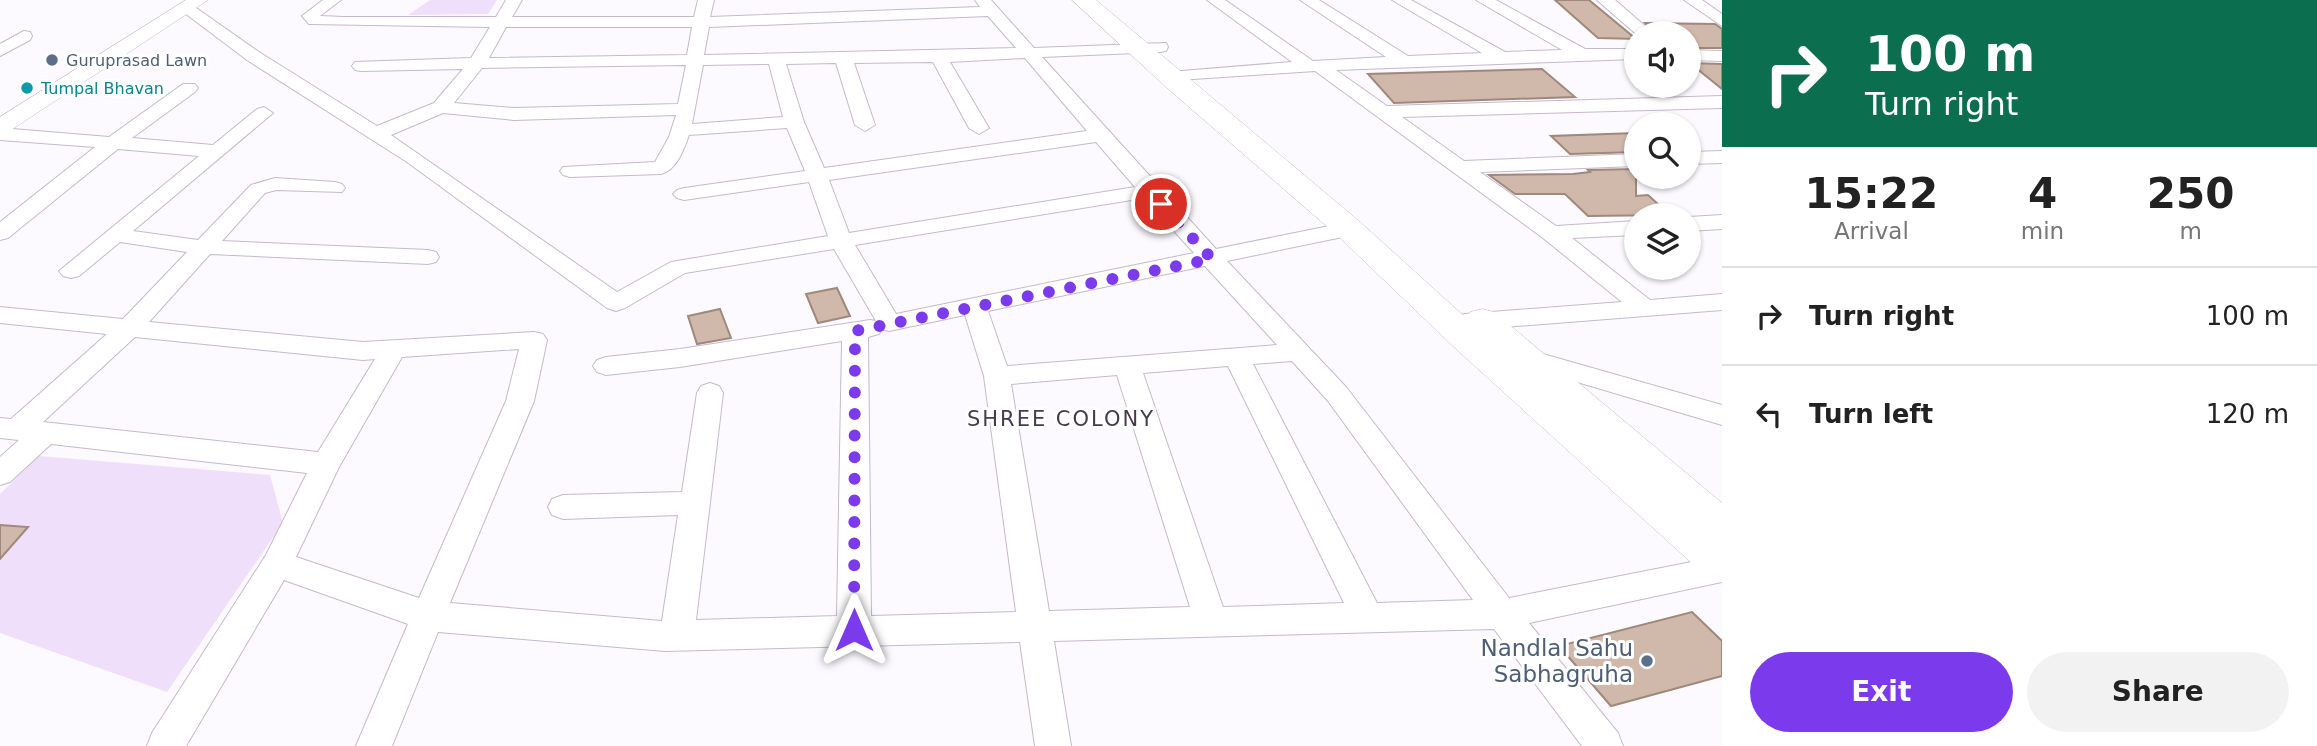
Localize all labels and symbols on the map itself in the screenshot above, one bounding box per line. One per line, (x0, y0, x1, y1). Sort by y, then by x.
place label: Guruprasad Lawn (66, 51, 207, 70)
marker: Guruprasad Lawn (44, 52, 60, 68)
place label: Tumpal Bhavan (40, 79, 164, 98)
marker: Tumpal Bhavan (19, 80, 35, 96)
pin (1131, 174, 1191, 234)
district label: SHREE COLONY (967, 407, 1155, 431)
position arrow (817, 593, 891, 667)
place label: Nandlal Sahu Sabhagruha (1480, 635, 1633, 687)
marker: Nandlal Sahu Sabhagruha (1639, 653, 1655, 669)

